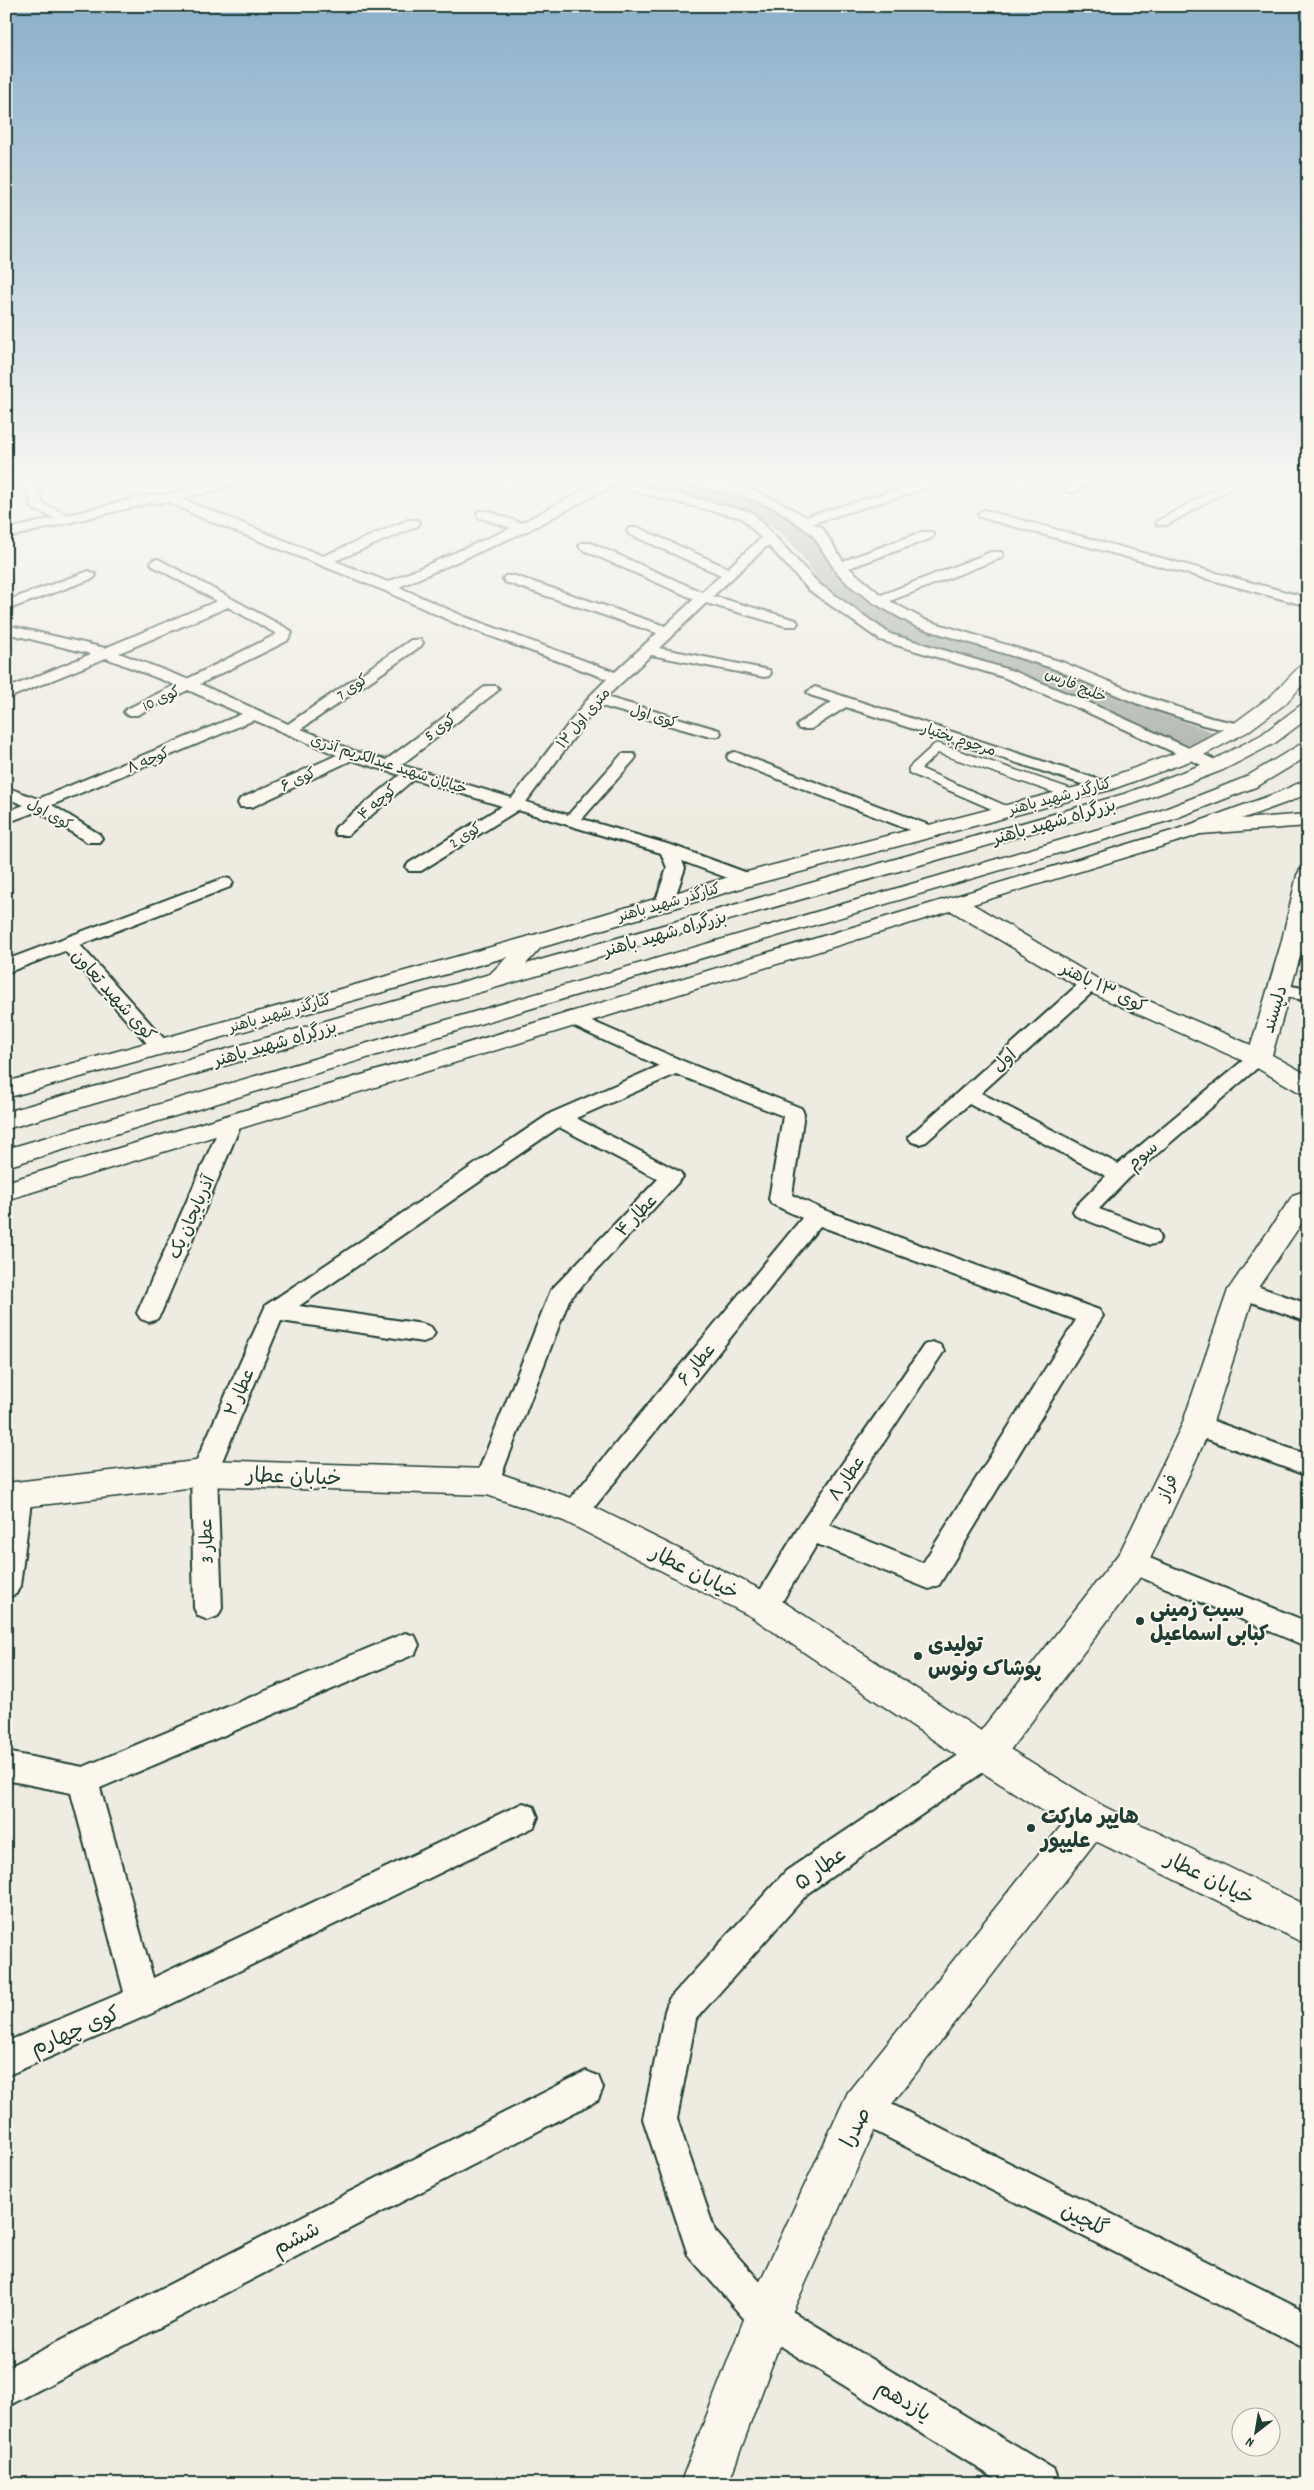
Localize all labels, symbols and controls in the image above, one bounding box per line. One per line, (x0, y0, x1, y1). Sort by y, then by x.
street label: خلیج فارس (1041, 664, 1110, 710)
street label: کوی 7 (333, 670, 373, 707)
street label: کوی 10 (139, 681, 184, 718)
street label: ۱۲ متری اول (552, 684, 617, 755)
street label: کوی اول (627, 701, 680, 735)
street label: کوی 5 (421, 709, 462, 748)
street label: مرحوم بختیار (917, 718, 998, 763)
street label: خیابان شهید عبدالکریم آذری (307, 730, 470, 802)
street label: کوچه ۸ (124, 743, 174, 781)
street label: کوی ۶ (277, 763, 320, 799)
street label: کنارگذر شهید باهنر (1005, 774, 1114, 823)
street label: کوچه ۴ (354, 781, 403, 827)
street label: کوی اول (22, 794, 76, 837)
street label: بزرگراه شهید باهنر (988, 794, 1119, 853)
street label: کوی 2 (446, 818, 487, 855)
street label: کنارگذر شهید باهنر (614, 879, 723, 930)
street label: بزرگراه شهید باهنر (599, 906, 730, 965)
street label: کوی شهید تعاون (64, 945, 160, 1048)
street label: کوی ۱۳ باهنر (1054, 957, 1150, 1021)
street label: دلپسند (1257, 983, 1295, 1037)
street label: کنارگذر شهید باهنر (225, 990, 334, 1041)
street label: بزرگراه شهید باهنر (209, 1016, 340, 1075)
street label: اول (988, 1044, 1023, 1079)
street label: سوم (1122, 1136, 1165, 1177)
street label: آذربایجان یک (164, 1171, 224, 1264)
street label: عطار ۴ (611, 1190, 664, 1244)
street label: عطار ۶ (673, 1339, 723, 1392)
street label: عطار ۲ (220, 1365, 262, 1421)
street label: عطار ۸ (824, 1452, 872, 1507)
street label: خیابان عطار (244, 1462, 342, 1496)
street label: فراز (1152, 1471, 1186, 1507)
street label: عطار 3 (195, 1518, 222, 1564)
street label: خیابان عطار (642, 1539, 743, 1610)
place label: سیب زمینی کبابی اسماعیل (1150, 1597, 1269, 1651)
marker: سیب زمینی کبابی اسماعیل (1134, 1615, 1146, 1627)
place label: تولیدی پوشاک ونوس (928, 1632, 1041, 1686)
marker: تولیدی پوشاک ونوس (912, 1650, 924, 1662)
place label: هایپر مارکت علیپور (1039, 1804, 1139, 1858)
marker: هایپر مارکت علیپور (1025, 1822, 1037, 1834)
street label: عطار ۵ (789, 1841, 854, 1900)
street label: خیابان عطار (1157, 1845, 1258, 1915)
street label: کوی چهارم (27, 2000, 126, 2065)
street label: صدرا (835, 2103, 881, 2154)
street label: گلچین (1055, 2197, 1113, 2246)
street label: ششم (268, 2216, 326, 2265)
street label: یازدهم (869, 2374, 936, 2431)
north arrow (1232, 2408, 1282, 2458)
text: N (1242, 2431, 1258, 2452)

